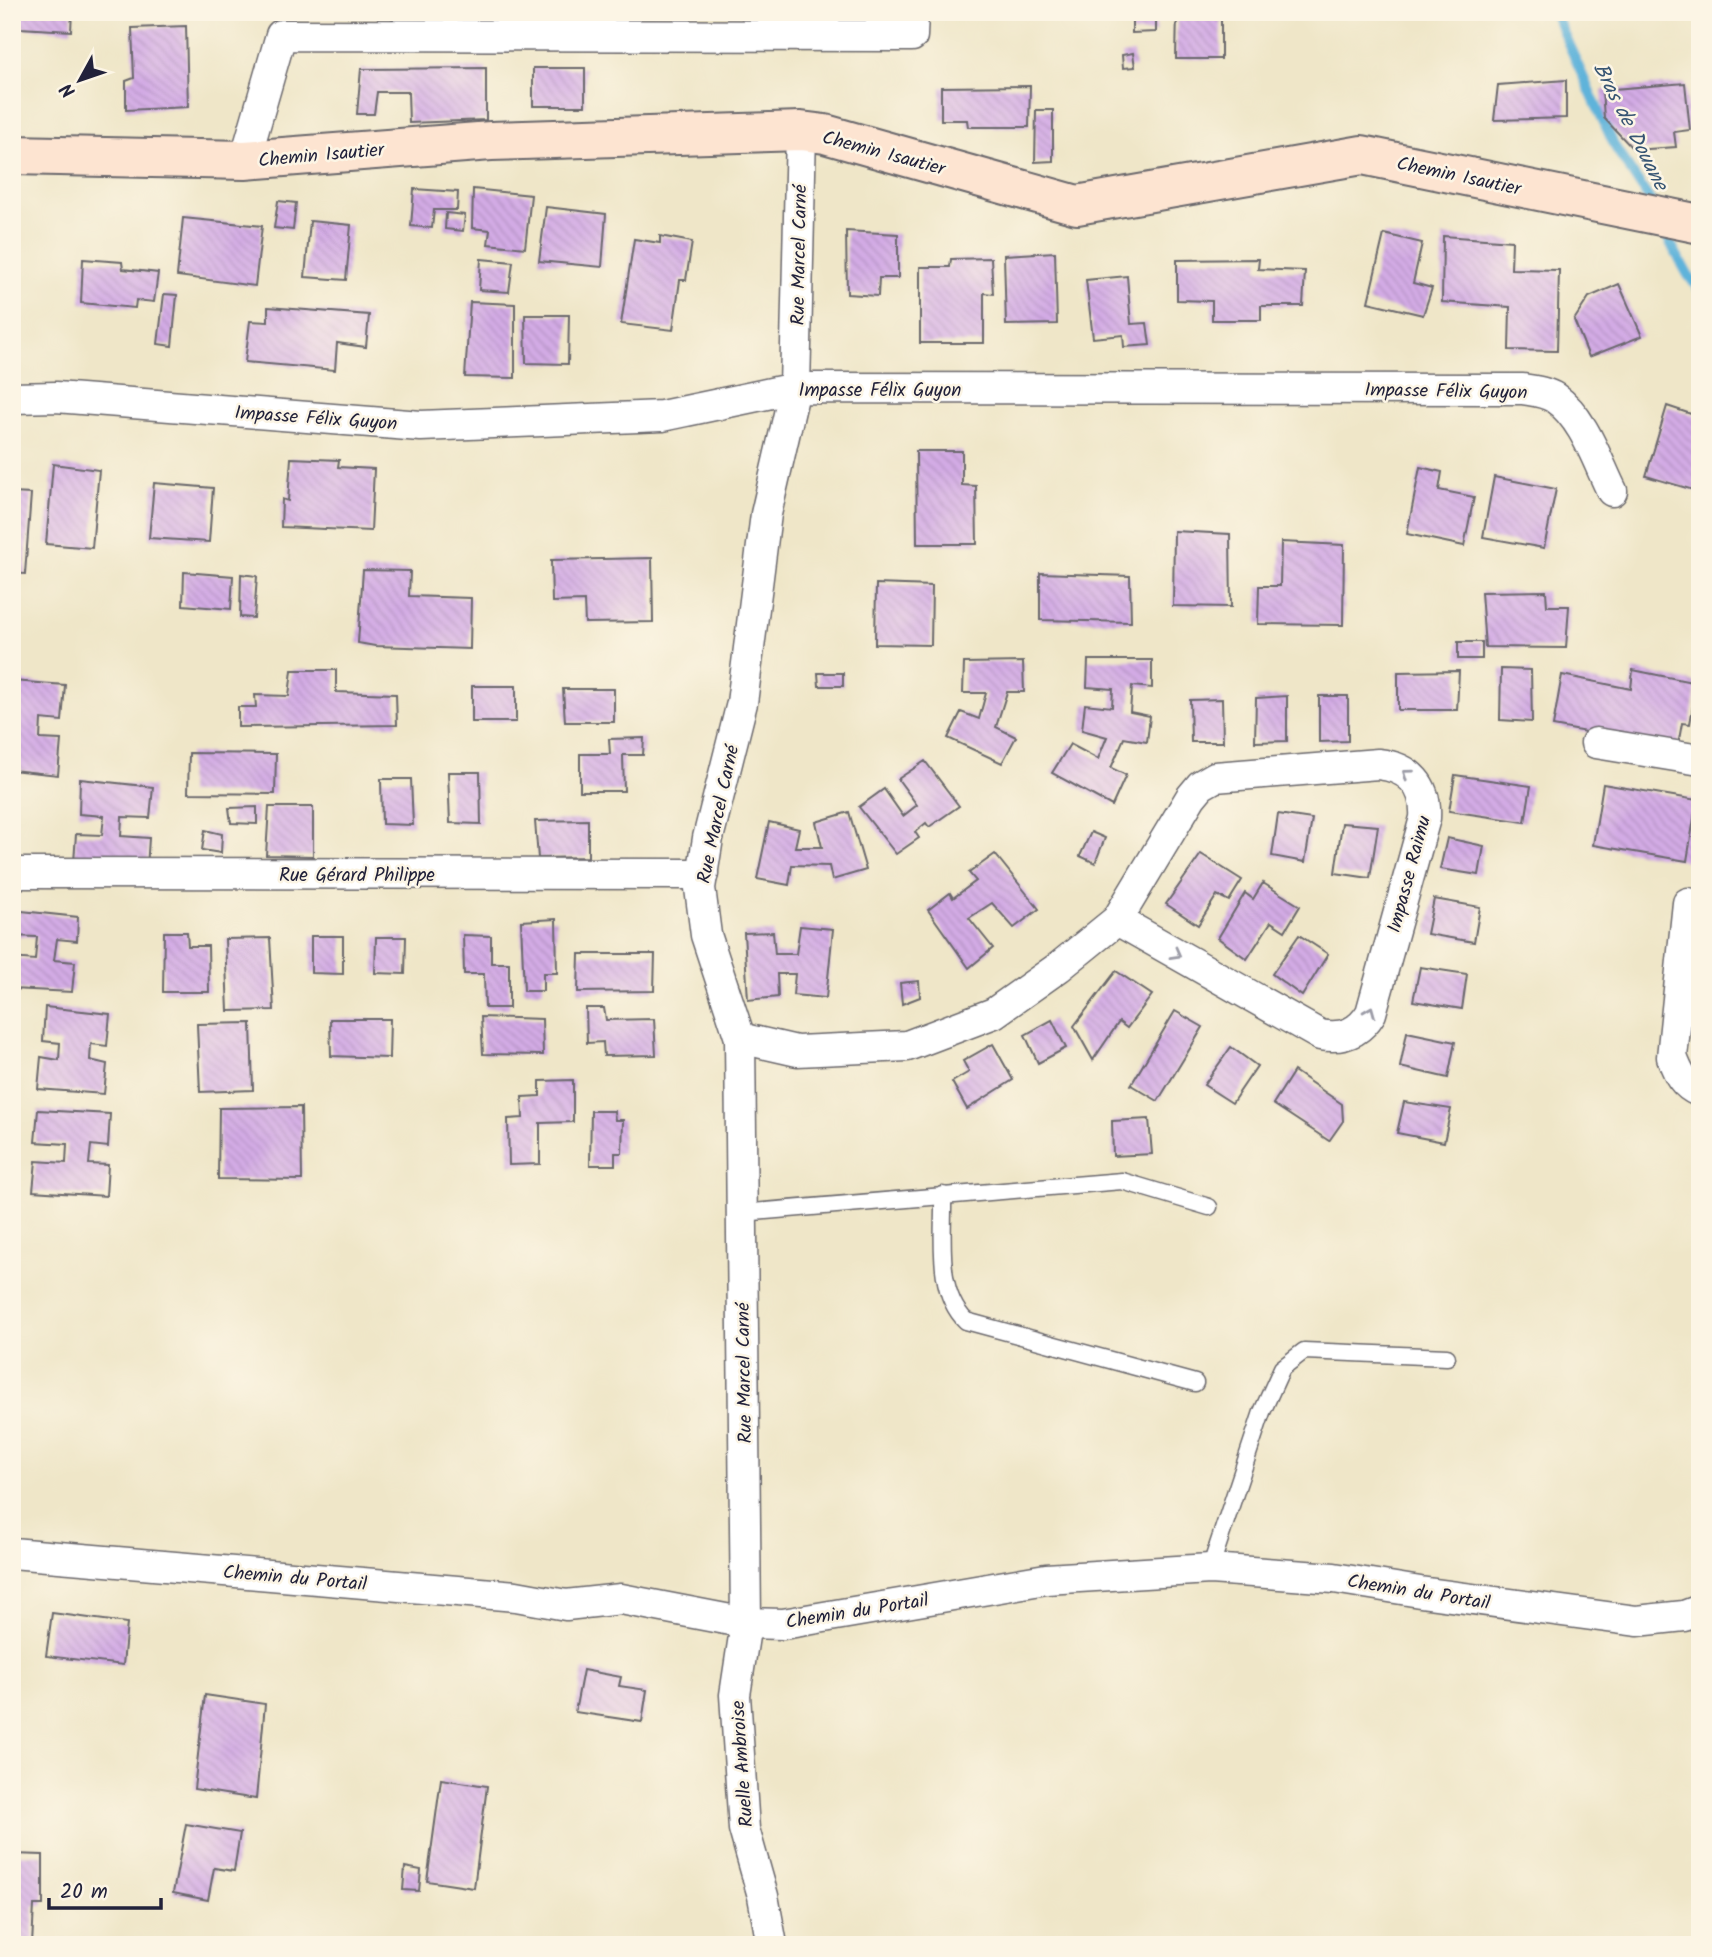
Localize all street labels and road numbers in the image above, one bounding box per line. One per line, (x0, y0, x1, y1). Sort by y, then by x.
street label: Chemin Isautier (819, 123, 950, 185)
street label: Chemin Isautier (257, 135, 387, 176)
street label: Chemin Isautier (1394, 149, 1525, 205)
street label: Rue Marcel Carné (784, 184, 816, 326)
street label: Impasse Félix Guyon (799, 376, 961, 406)
street label: Impasse Félix Guyon (1364, 376, 1528, 408)
street label: Impasse Félix Guyon (234, 398, 398, 440)
street label: Rue Marcel Carné (690, 742, 748, 886)
street label: Impasse Raimu (1380, 813, 1440, 936)
street label: Rue Gérard Philippe (279, 861, 435, 891)
street label: Rue Marcel Carné (729, 1302, 761, 1444)
street label: Chemin du Portail (222, 1558, 368, 1600)
street label: Chemin du Portail (1345, 1567, 1493, 1619)
street label: Chemin du Portail (784, 1586, 931, 1638)
street label: Ruelle Ambroise (724, 1699, 762, 1828)

